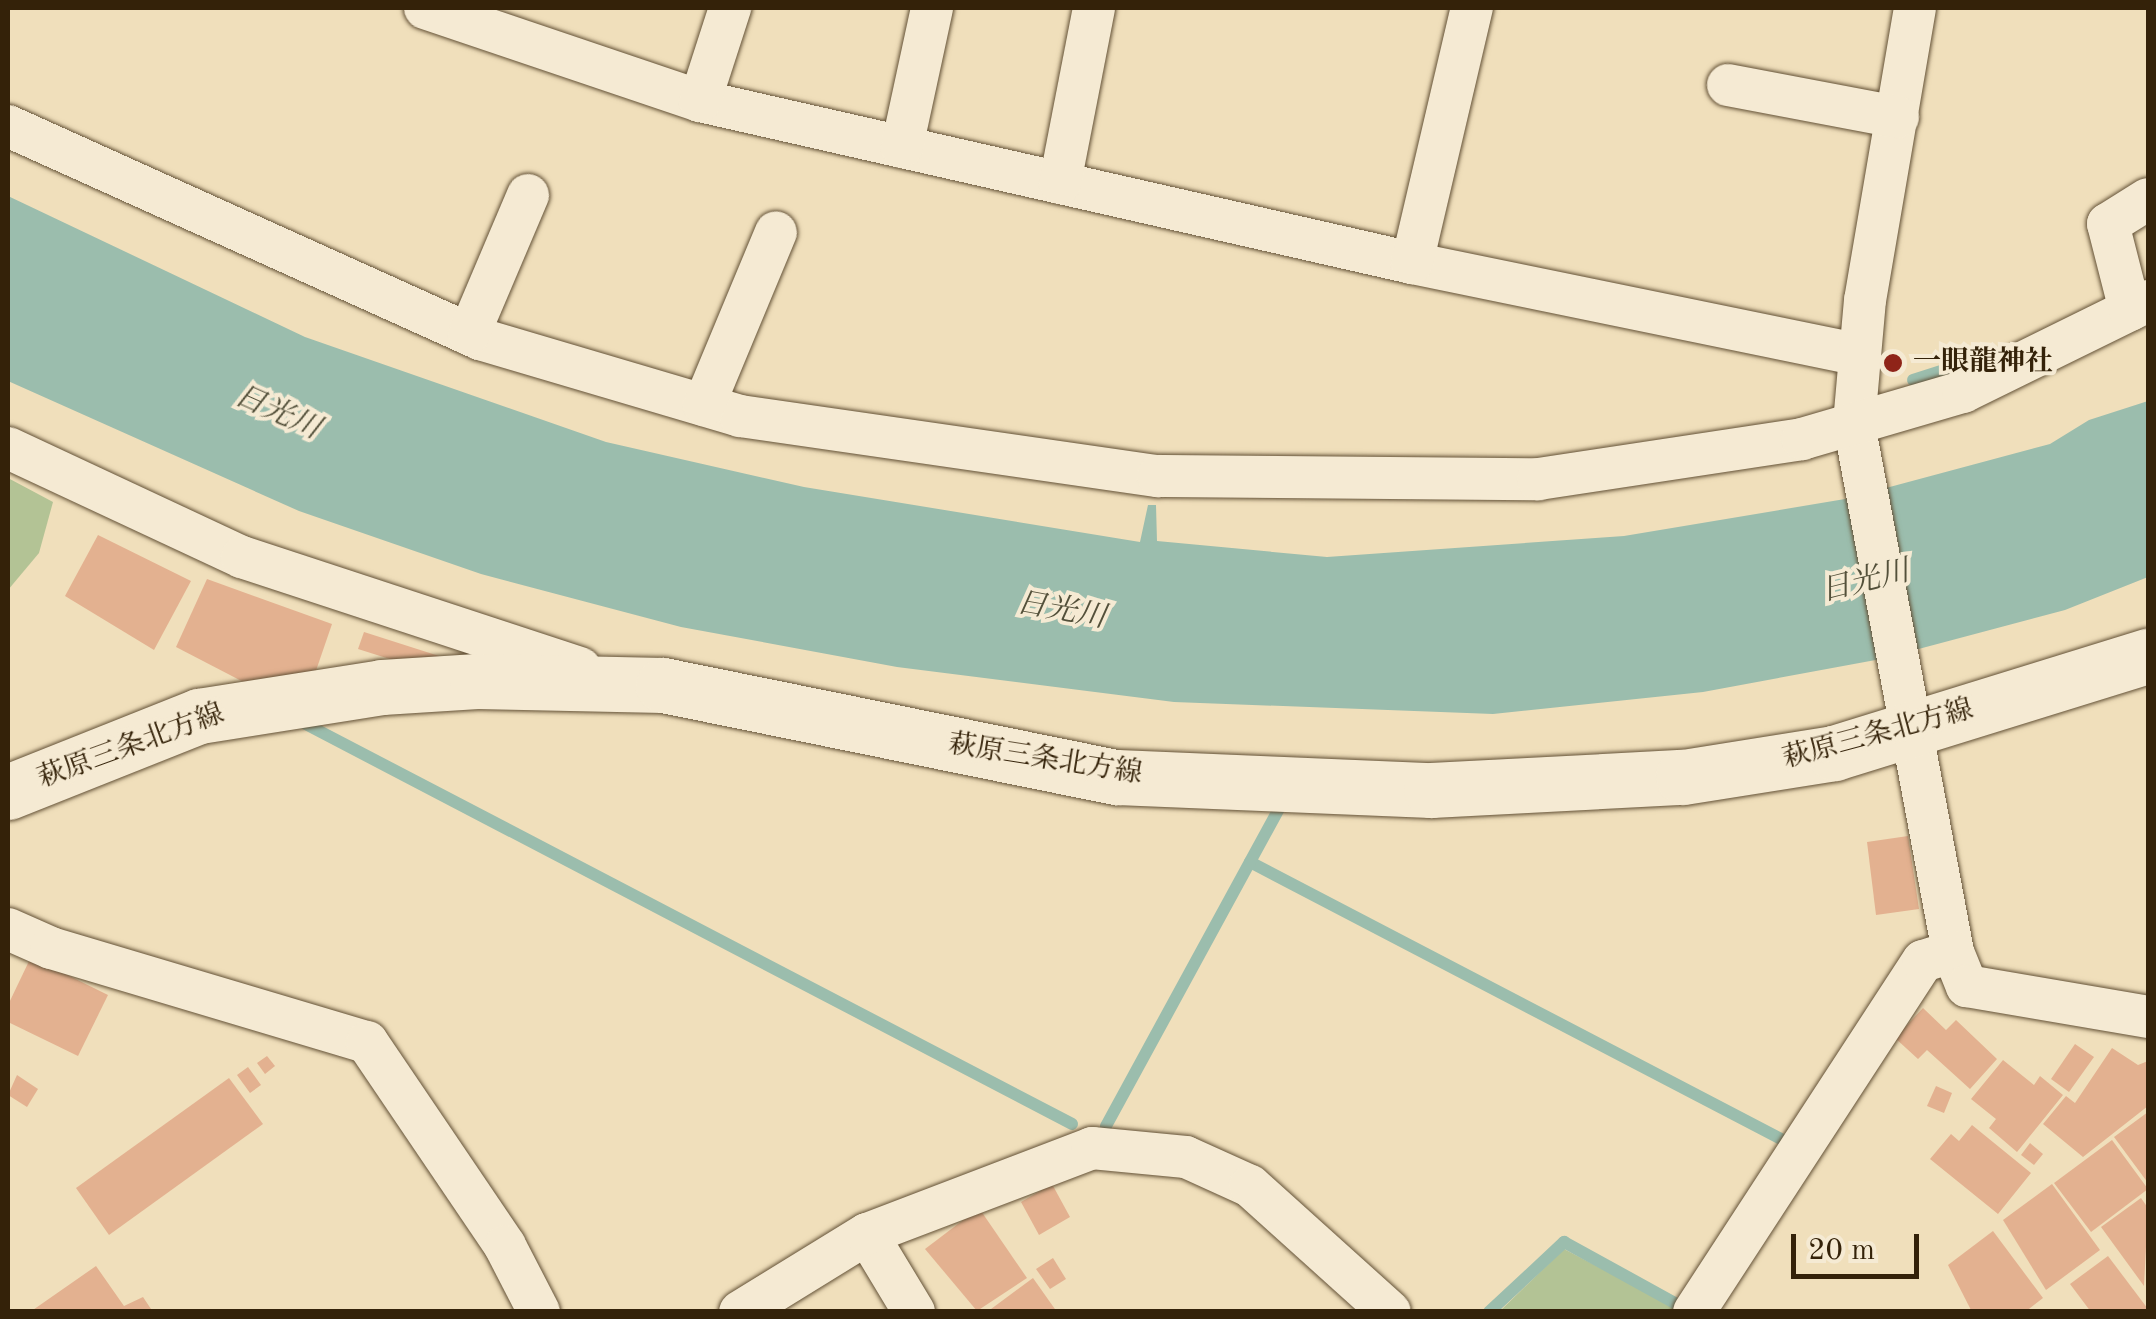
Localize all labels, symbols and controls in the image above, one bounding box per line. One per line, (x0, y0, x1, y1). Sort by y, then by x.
place label: 一眼龍神社 (1913, 346, 2053, 380)
marker: 一眼龍神社 (1882, 352, 1904, 374)
water label: 日光川 (229, 378, 325, 448)
water label: 日光川 (1817, 554, 1913, 610)
water label: 日光川 (1014, 585, 1108, 637)
street label: 萩原三条北方線 (1779, 693, 1977, 777)
street label: 萩原三条北方線 (33, 698, 229, 796)
street label: 萩原三条北方線 (946, 728, 1144, 792)
scale bar (1796, 1214, 1924, 1276)
text: 20 m (1808, 1236, 1875, 1266)

